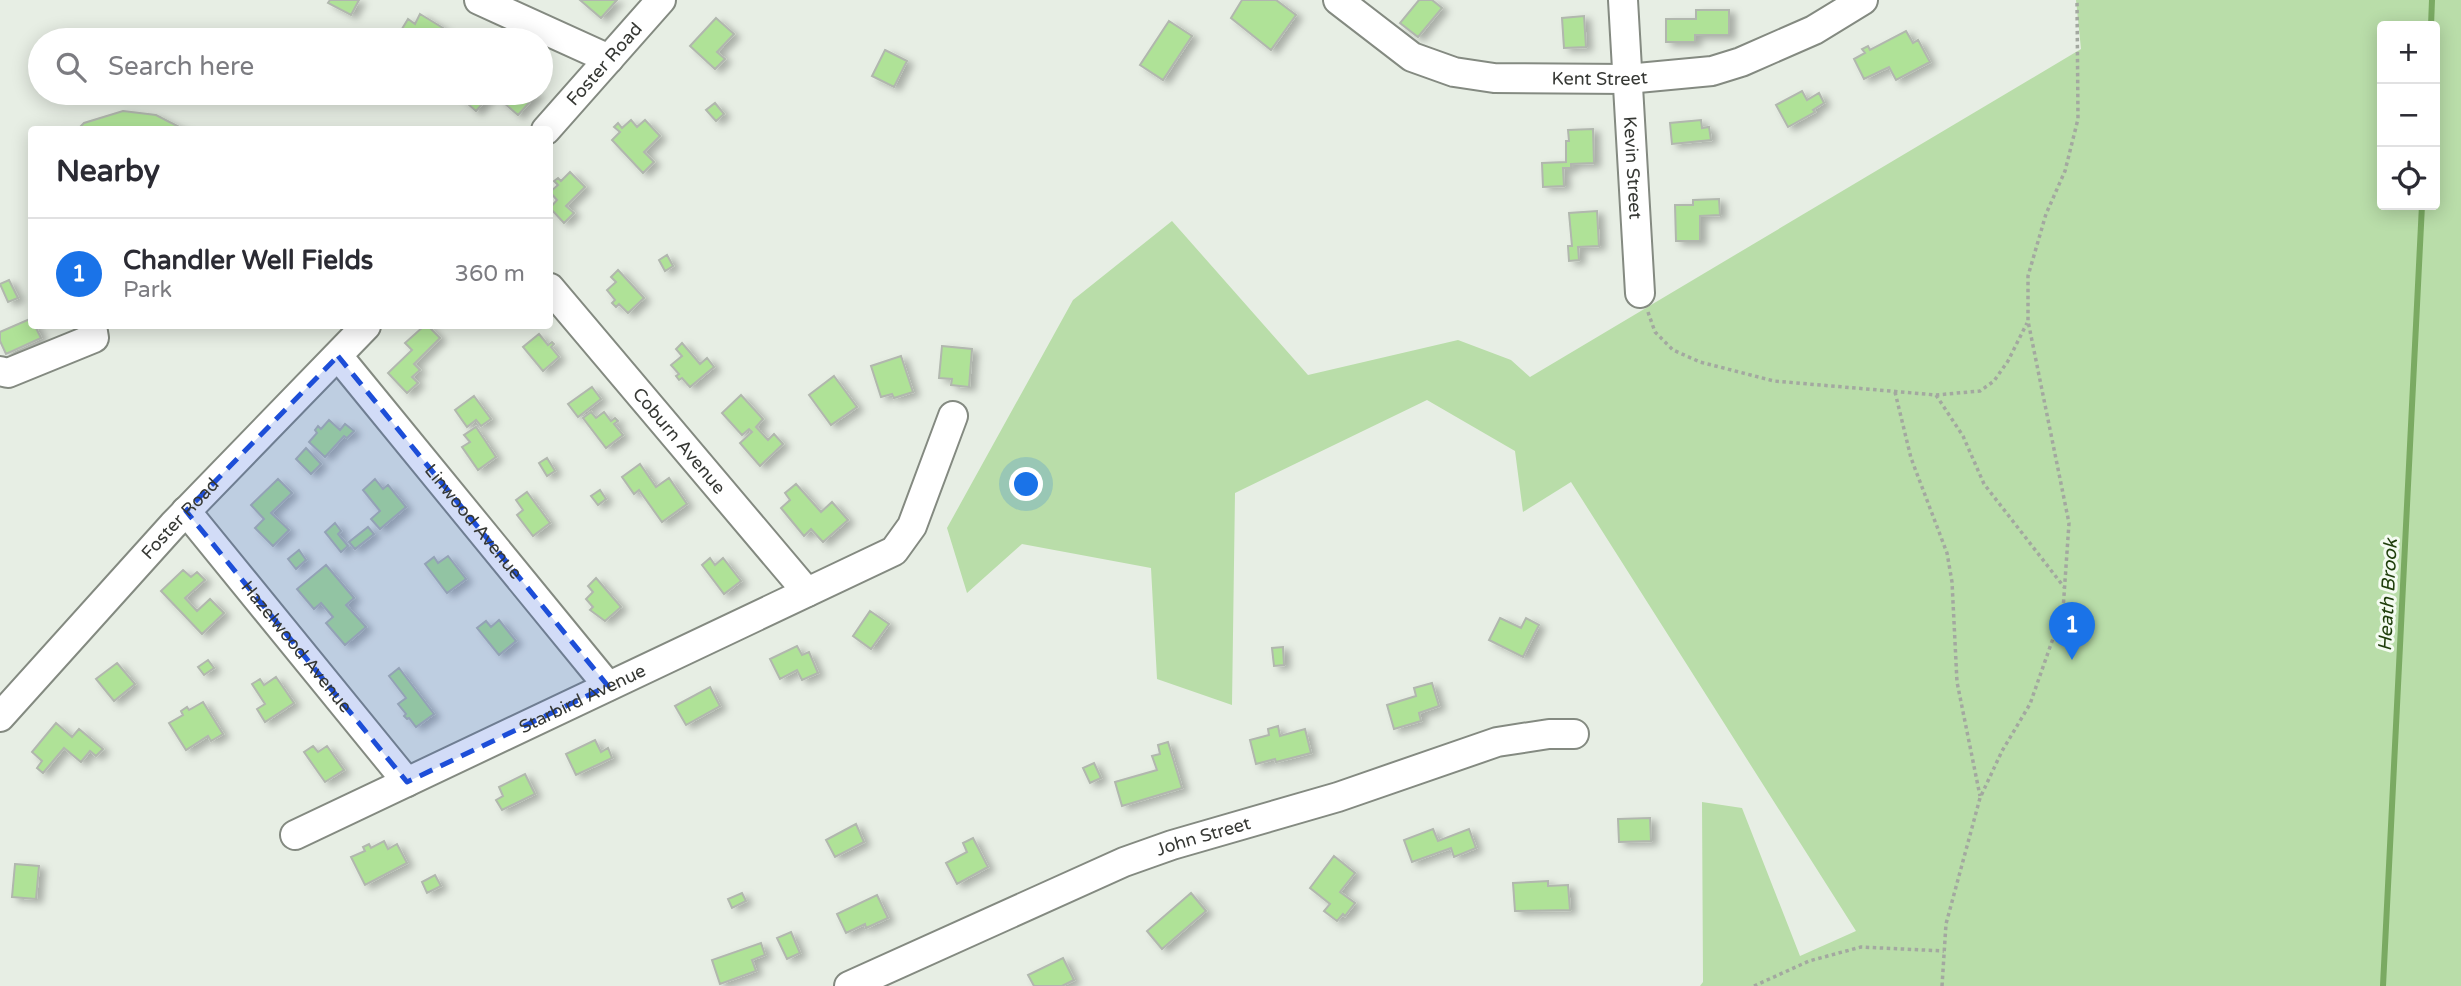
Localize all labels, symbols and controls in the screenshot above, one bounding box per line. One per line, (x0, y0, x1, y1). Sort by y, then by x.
street label: Foster Road (562, 18, 647, 110)
map controls (2377, 21, 2440, 210)
button: + (2377, 21, 2440, 84)
search box (28, 28, 553, 105)
icon: search (52, 48, 90, 86)
text: Search here (108, 51, 254, 82)
street label: Kent Street (1551, 66, 1649, 90)
button: − (2377, 84, 2440, 147)
street label: Kevin Street (1619, 115, 1647, 220)
button: locate (2377, 147, 2440, 210)
text: Nearby (56, 153, 160, 190)
text: Chandler Well Fields (123, 245, 373, 276)
text: 1 (72, 260, 86, 288)
text: 360 m (455, 260, 525, 288)
text: Park (123, 276, 172, 304)
street label: Coburn Avenue (628, 383, 730, 498)
street label: Linwood Avenue (420, 460, 527, 584)
your location (1009, 467, 1043, 501)
street label: Foster Road (137, 473, 224, 564)
water label: Heath Brook (2374, 537, 2402, 652)
street label: Hazelwood Avenue (236, 576, 357, 717)
pin: 1 (2049, 602, 2095, 660)
street label: Starbird Avenue (515, 659, 649, 738)
street label: John Street (1153, 812, 1253, 861)

